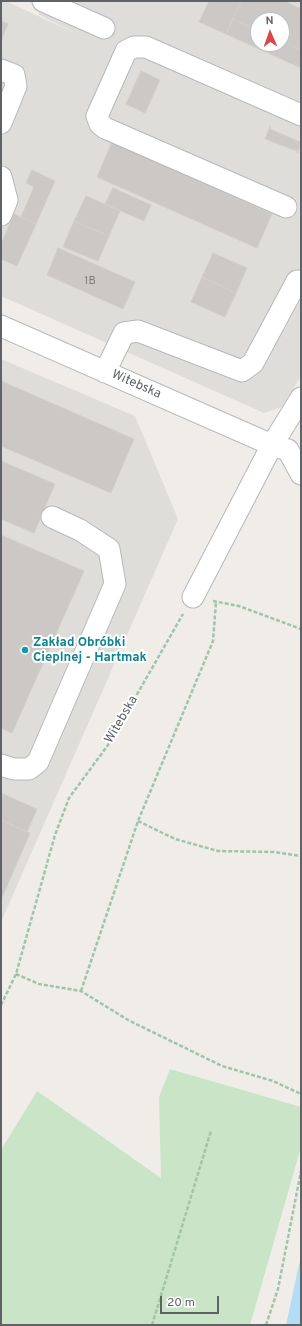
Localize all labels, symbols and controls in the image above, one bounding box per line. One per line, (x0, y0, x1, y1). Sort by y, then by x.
north arrow (250, 12, 290, 52)
text: N (265, 14, 274, 28)
house number: 1B (84, 275, 96, 289)
street label: Witebska (109, 367, 163, 403)
place label: Zakład Obróbki Cieplnej - Hartmak (33, 635, 147, 666)
marker: Zakład Obróbki Cieplnej - Hartmak (20, 645, 30, 655)
street label: Witebska (102, 693, 142, 747)
scale bar (162, 1288, 221, 1314)
text: 20 m (167, 1295, 195, 1311)

